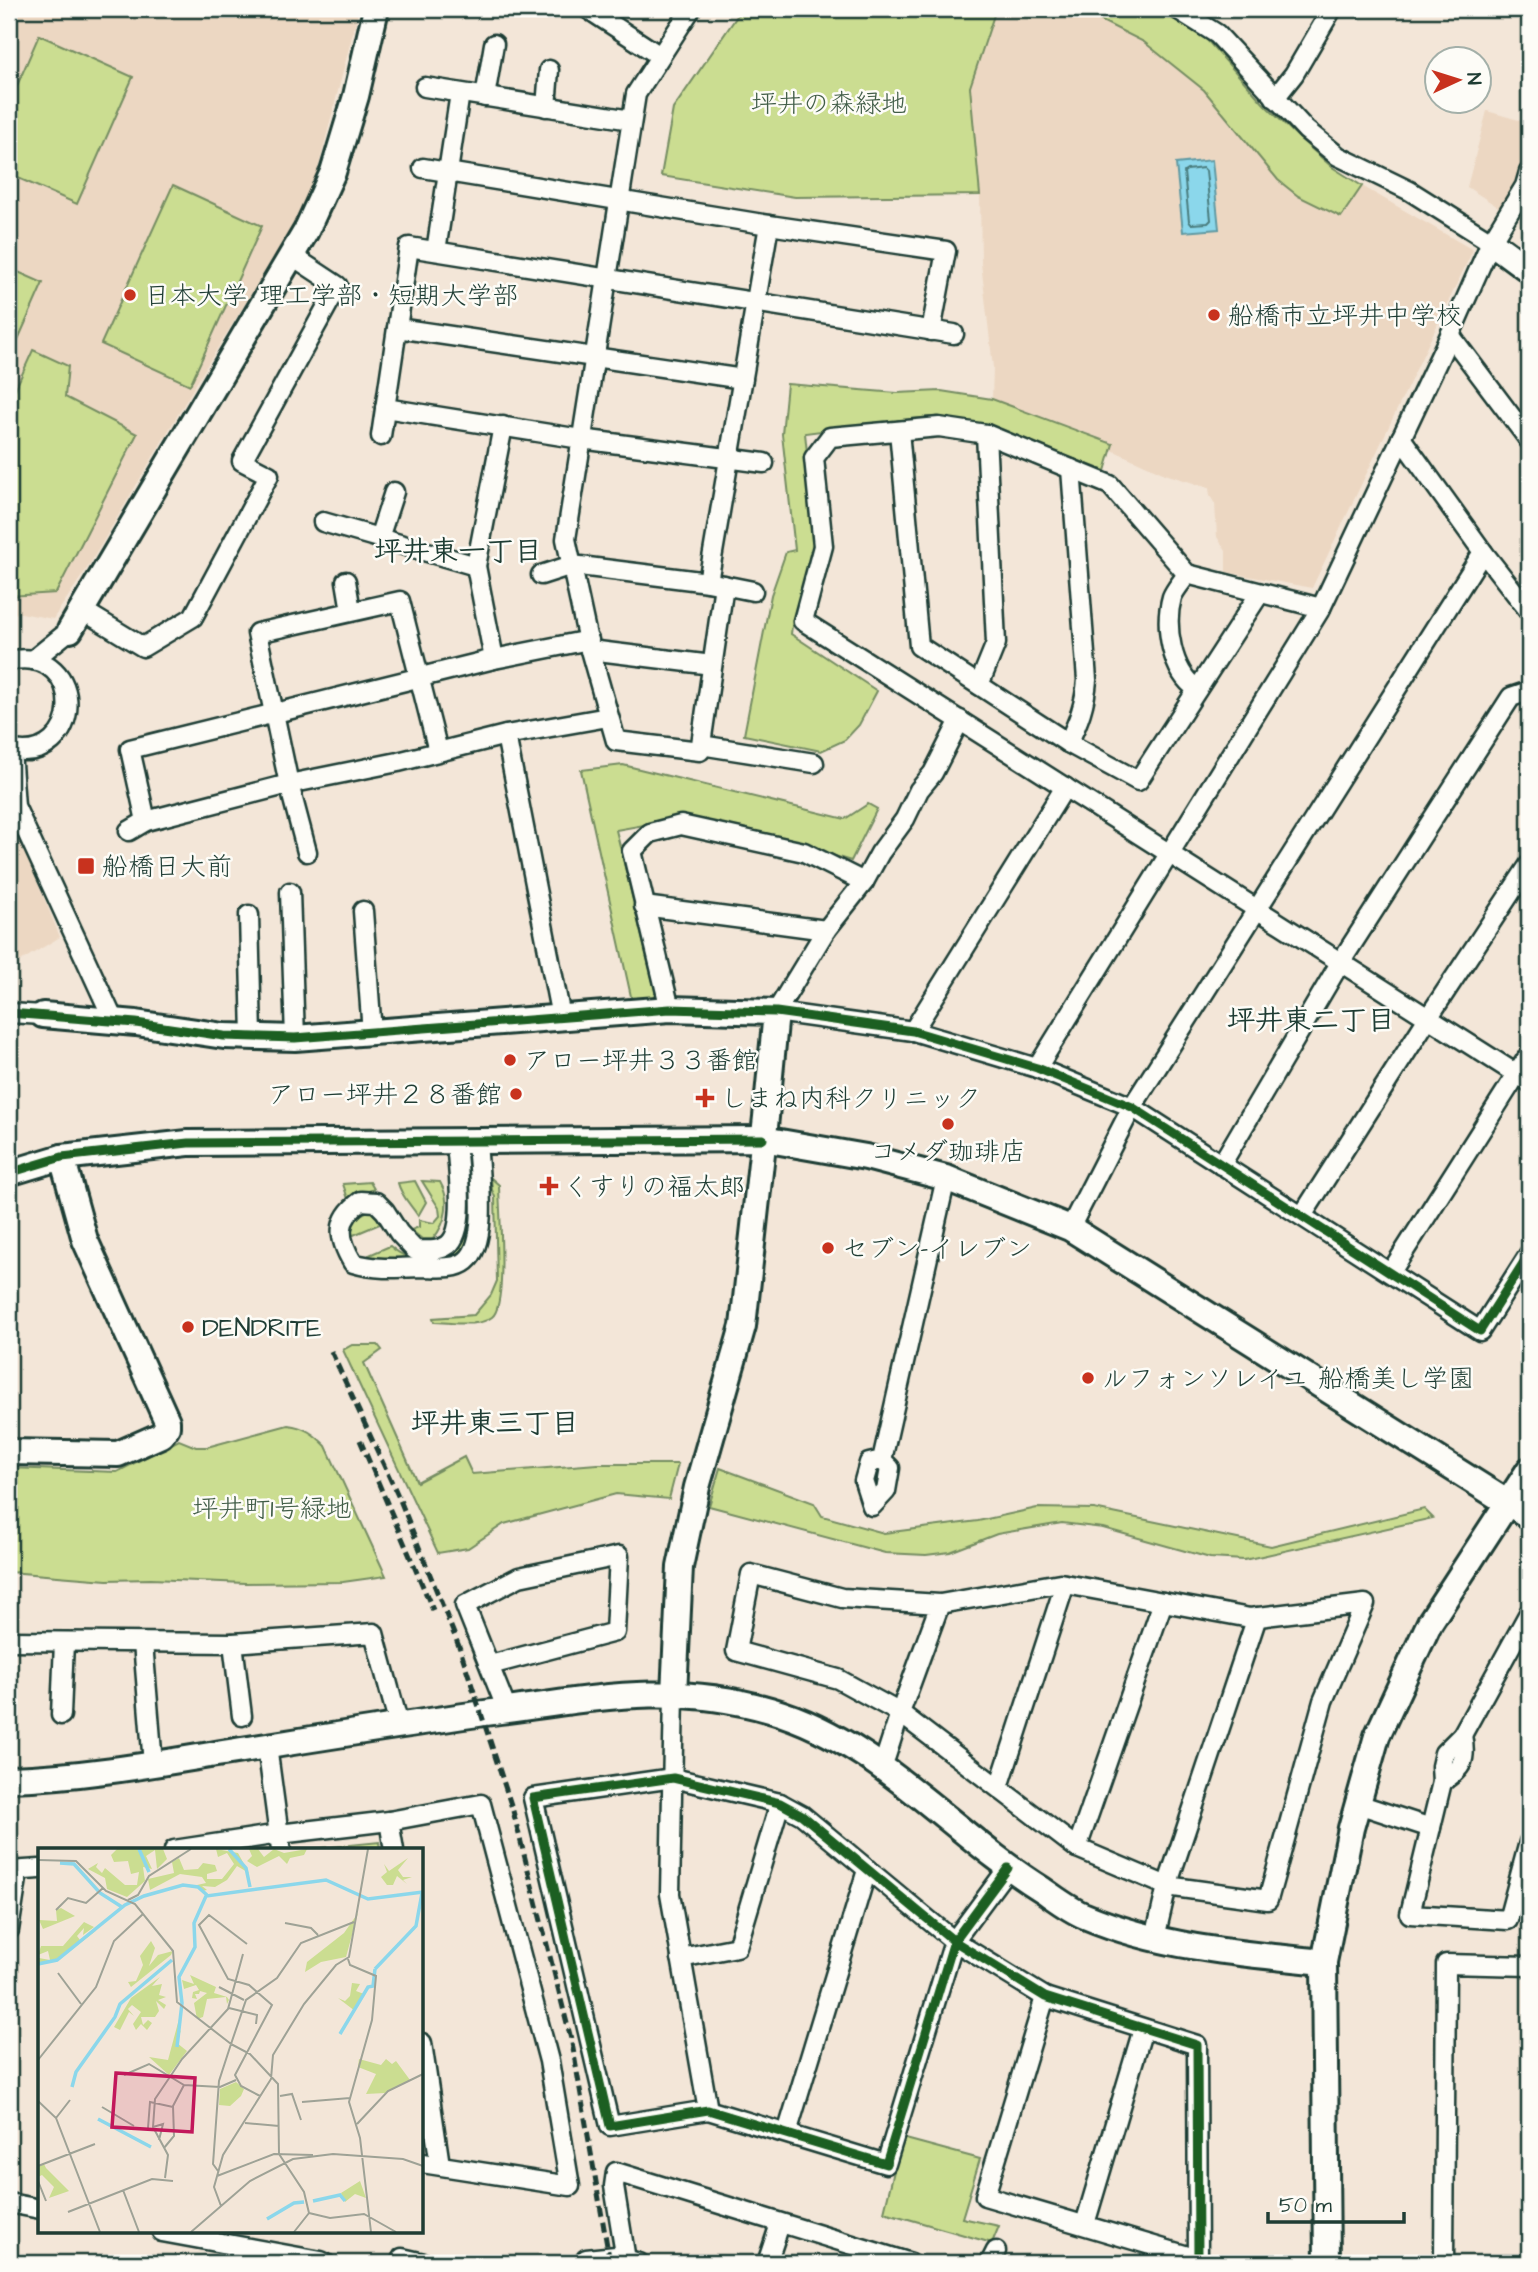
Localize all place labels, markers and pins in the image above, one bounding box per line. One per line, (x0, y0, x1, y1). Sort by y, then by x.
place label: 日本大学 理工学部・短期大学部 (144, 278, 518, 314)
marker: 日本大学 理工学部・短期大学部 (122, 287, 138, 303)
place label: 船橋市立坪井中学校 (1228, 298, 1462, 334)
marker: 船橋市立坪井中学校 (1206, 307, 1222, 323)
place label: 船橋日大前 (102, 849, 232, 885)
marker: 船橋日大前 (76, 856, 96, 876)
place label: アロー坪井３３番館 (524, 1043, 758, 1079)
marker: アロー坪井３３番館 (502, 1052, 518, 1068)
place label: アロー坪井２８番館 (268, 1077, 502, 1113)
place label: しまね内科クリニック (721, 1081, 981, 1117)
marker: アロー坪井２８番館 (508, 1086, 524, 1102)
marker: しまね内科クリニック (695, 1088, 715, 1108)
marker: コメダ珈琲店 (940, 1116, 956, 1132)
place label: コメダ珈琲店 (870, 1134, 1026, 1170)
place label: くすりの福太郎 (563, 1169, 745, 1205)
marker: くすりの福太郎 (541, 1178, 557, 1194)
place label: セブン-イレブン (842, 1231, 1032, 1267)
marker: セブン-イレブン (820, 1240, 836, 1256)
place label: DENDRITE (202, 1310, 321, 1346)
marker: DENDRITE (180, 1319, 196, 1335)
place label: ルフォンソレイユ 船橋美し学園 (1102, 1361, 1474, 1397)
marker: ルフォンソレイユ 船橋美し学園 (1080, 1370, 1096, 1386)

